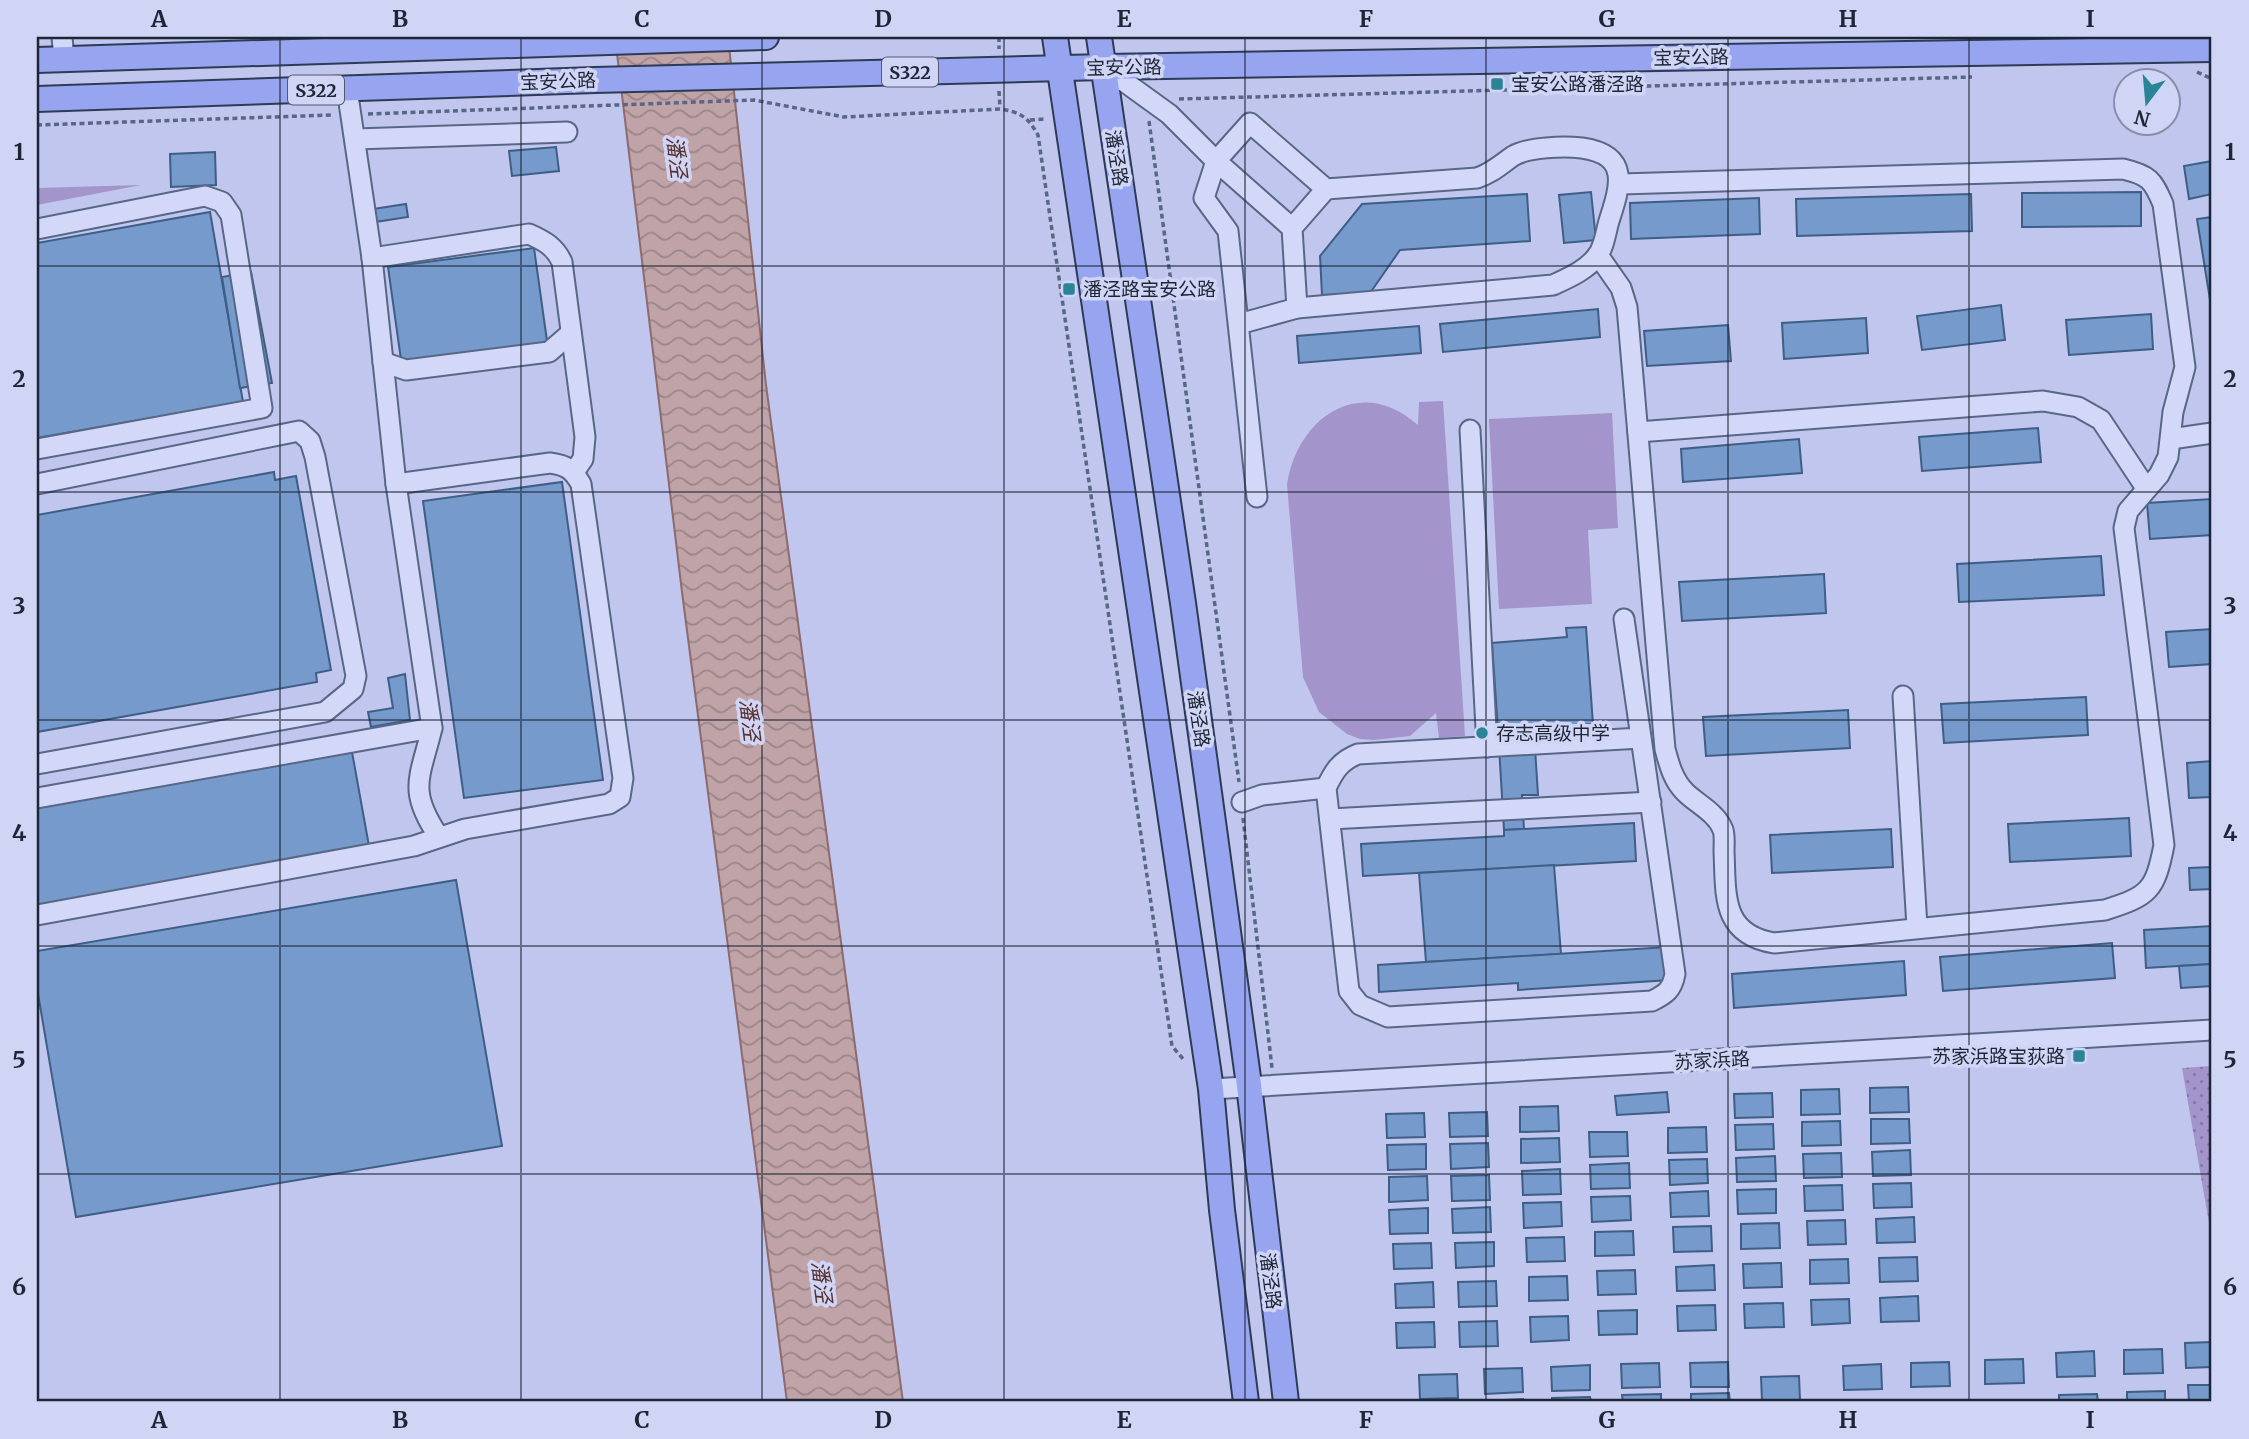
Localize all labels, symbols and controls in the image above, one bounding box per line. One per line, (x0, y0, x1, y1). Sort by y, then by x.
text: A (150, 4, 168, 33)
text: B (392, 4, 408, 33)
text: C (634, 4, 650, 33)
text: D (874, 4, 892, 33)
text: E (1116, 4, 1132, 33)
text: F (1359, 4, 1373, 33)
text: G (1599, 4, 1616, 33)
text: H (1839, 4, 1858, 33)
text: I (2085, 4, 2095, 33)
street label: 宝安公路 (1653, 44, 1729, 70)
street label: 宝安公路 (1086, 54, 1162, 80)
road number: S322 (882, 58, 938, 86)
north arrow (2112, 66, 2182, 136)
street label: 宝安公路 (520, 68, 596, 94)
place label: 宝安公路潘泾路 (1511, 72, 1644, 96)
road number: S322 (288, 76, 344, 104)
marker: 宝安公路潘泾路 (1489, 76, 1505, 92)
text: N (2132, 105, 2153, 132)
street label: 潘泾路 (1101, 128, 1133, 188)
water label: 潘泾 (661, 135, 693, 181)
text: 1 (14, 137, 25, 166)
text: 1 (2225, 137, 2236, 166)
place label: 潘泾路宝安公路 (1083, 277, 1216, 301)
marker: 潘泾路宝安公路 (1061, 281, 1077, 297)
text: 2 (12, 364, 26, 393)
text: 2 (2223, 364, 2237, 393)
text: 3 (12, 591, 26, 620)
text: 3 (2223, 591, 2237, 620)
street label: 潘泾路 (1183, 689, 1215, 749)
water label: 潘泾 (734, 698, 766, 744)
place label: 存志高级中学 (1496, 721, 1610, 745)
marker: 存志高级中学 (1474, 725, 1490, 741)
text: 4 (12, 818, 27, 847)
text: 4 (2223, 818, 2238, 847)
place label: 苏家浜路宝荻路 (1932, 1044, 2065, 1068)
text: 5 (12, 1045, 26, 1074)
text: 5 (2223, 1045, 2237, 1074)
street label: 苏家浜路 (1673, 1046, 1751, 1074)
marker: 苏家浜路宝荻路 (2071, 1048, 2087, 1064)
street label: 潘泾路 (1256, 1251, 1286, 1311)
water label: 潘泾 (806, 1260, 838, 1306)
text: 6 (12, 1272, 26, 1301)
text: 6 (2223, 1272, 2237, 1301)
text: A (150, 1405, 168, 1434)
text: B (392, 1405, 408, 1434)
text: C (634, 1405, 650, 1434)
text: D (874, 1405, 892, 1434)
text: E (1116, 1405, 1132, 1434)
text: F (1359, 1405, 1373, 1434)
text: G (1599, 1405, 1616, 1434)
text: H (1839, 1405, 1858, 1434)
text: I (2085, 1405, 2095, 1434)

